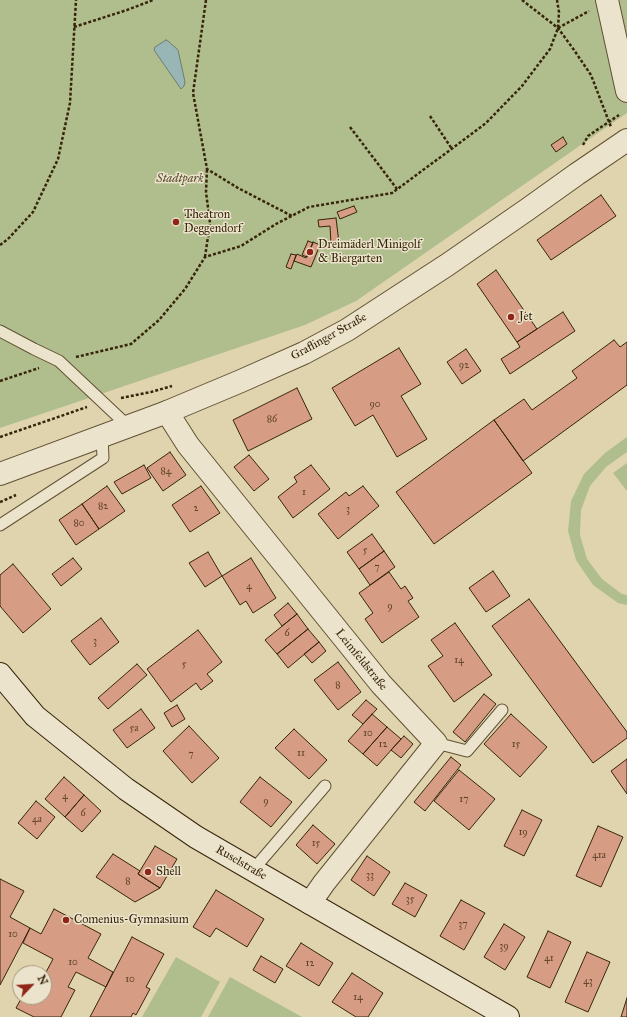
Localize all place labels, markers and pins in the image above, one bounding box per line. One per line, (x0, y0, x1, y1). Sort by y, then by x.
place label: Theatron Deggendorf (184, 208, 242, 236)
marker: Theatron Deggendorf (171, 217, 181, 227)
place label: Dreimäderl Minigolf & Biergarten (318, 238, 421, 266)
marker: Dreimäderl Minigolf & Biergarten (305, 247, 315, 257)
place label: Jet (519, 310, 533, 324)
marker: Jet (506, 312, 516, 322)
place label: Shell (156, 865, 181, 879)
marker: Shell (143, 867, 153, 877)
place label: Comenius-Gymnasium (74, 913, 189, 927)
marker: Comenius-Gymnasium (61, 915, 71, 925)

